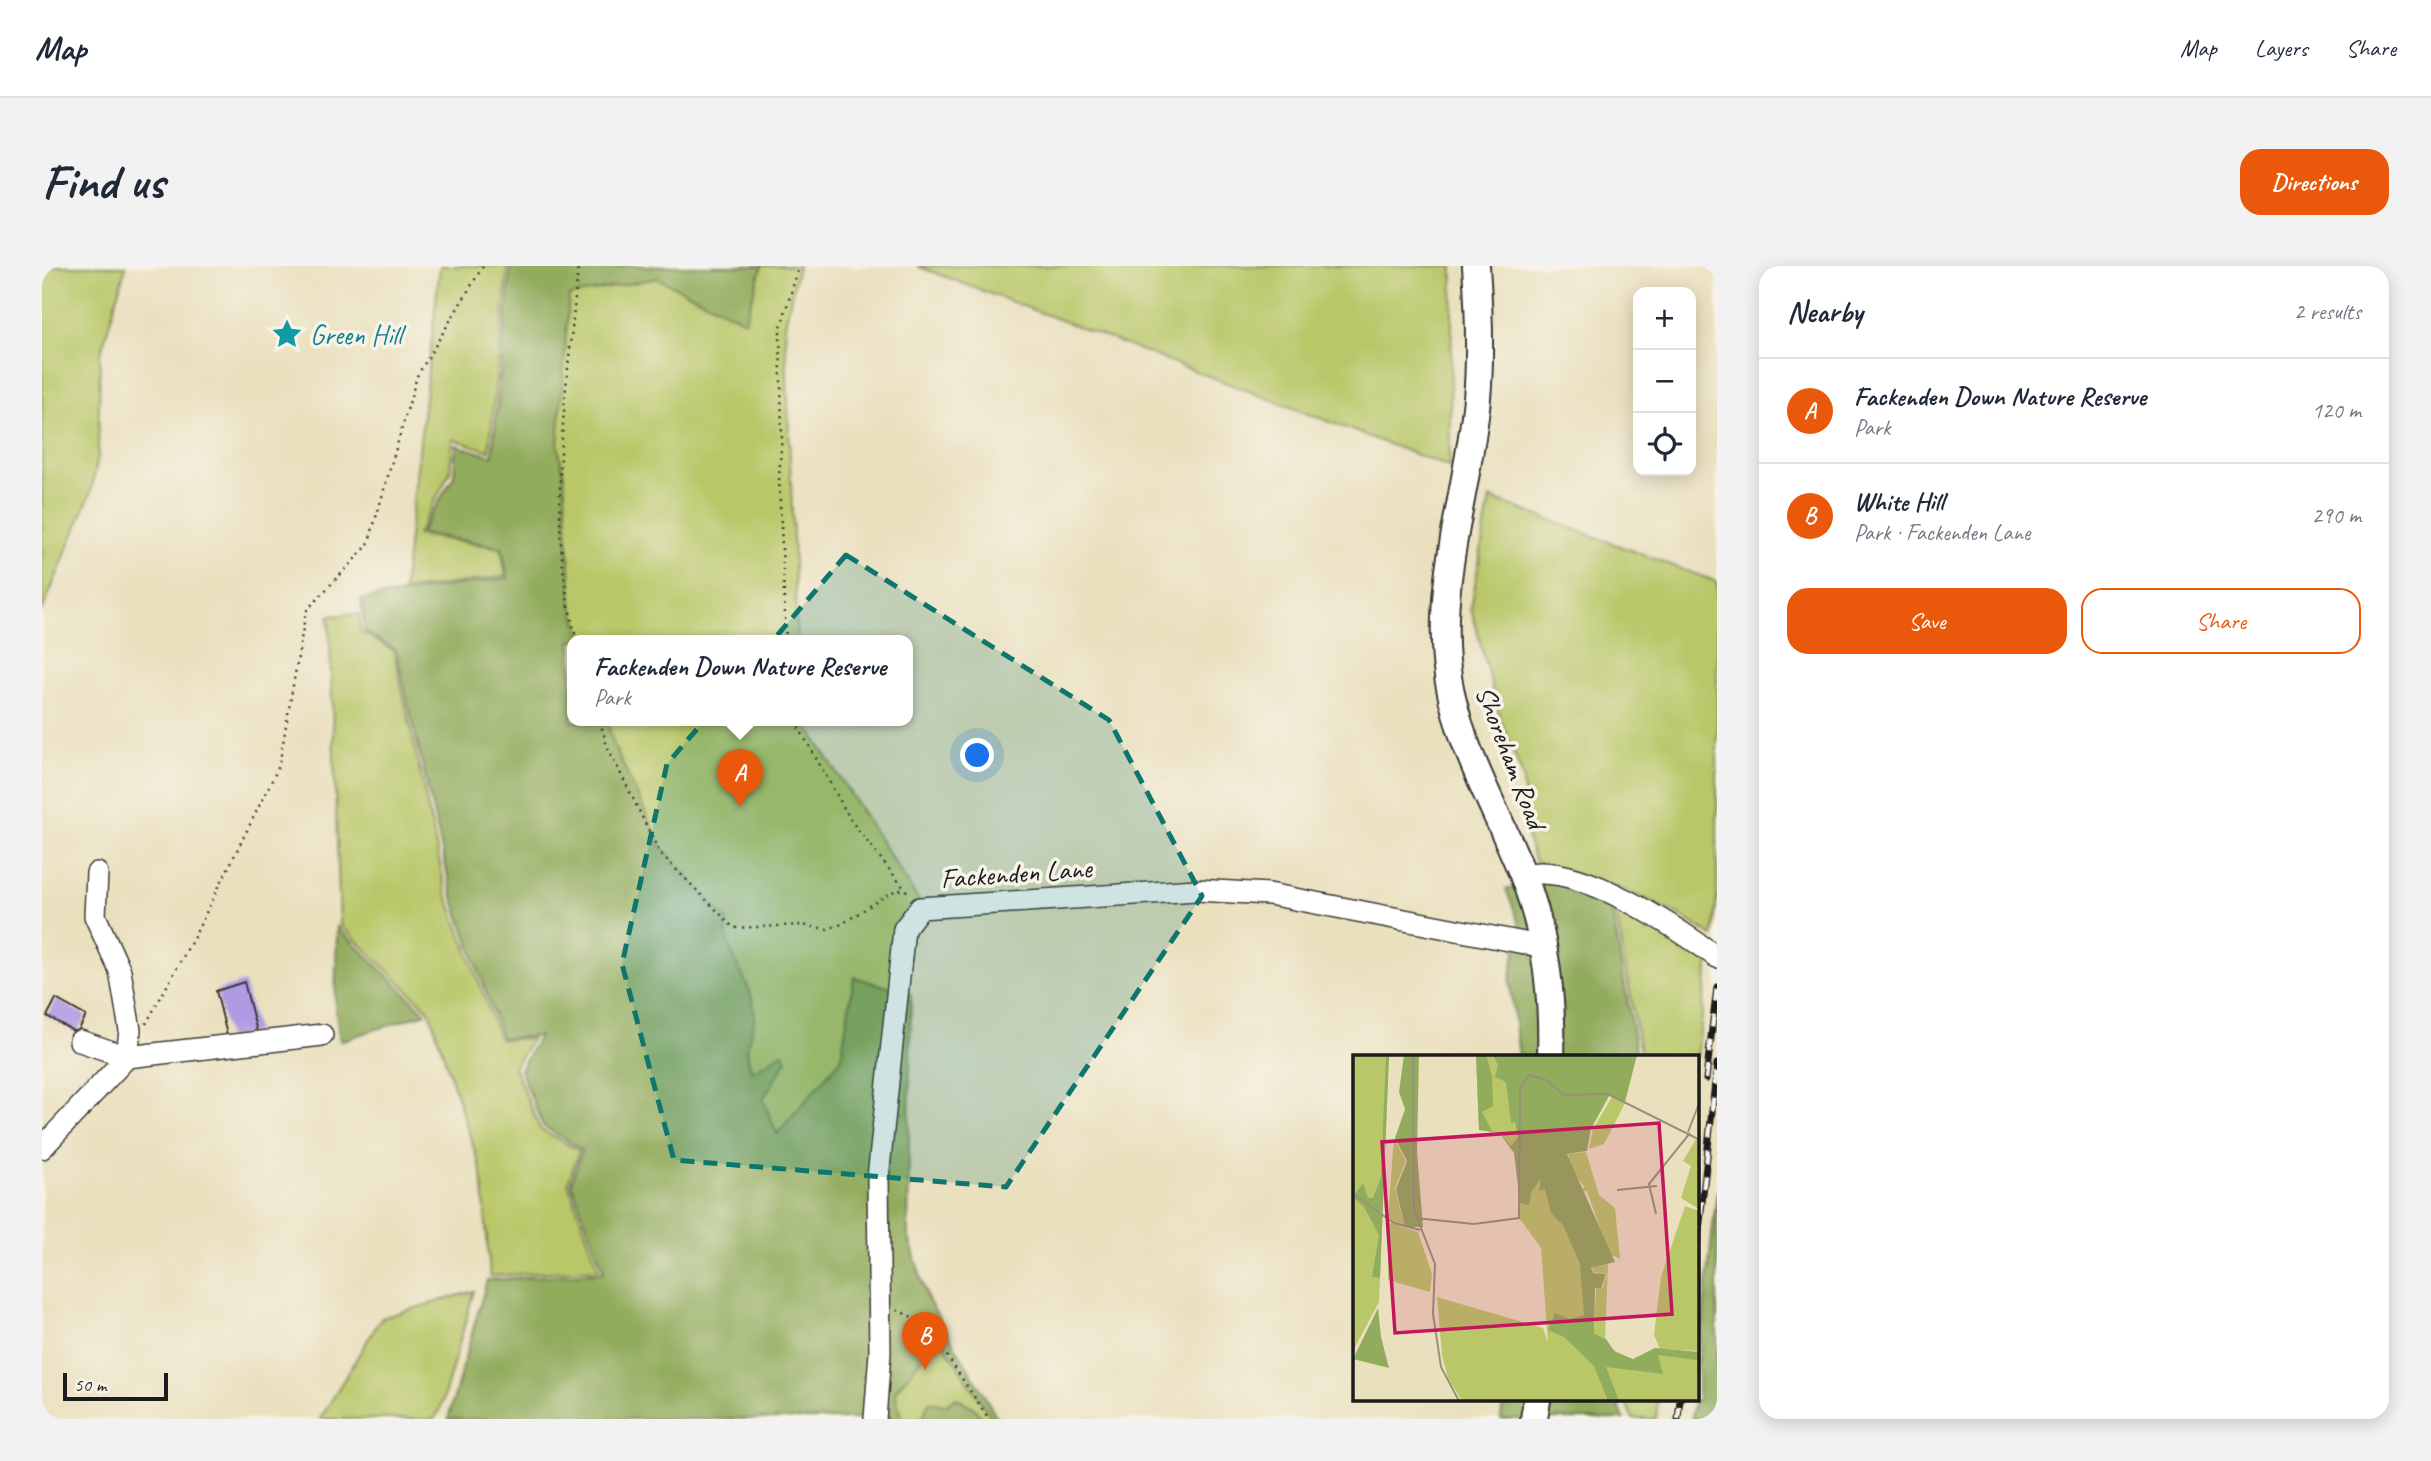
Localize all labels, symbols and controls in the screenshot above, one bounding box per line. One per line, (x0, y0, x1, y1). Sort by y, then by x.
text: Map (35, 27, 86, 69)
text: Map (2180, 33, 2217, 63)
text: Layers (2255, 33, 2308, 63)
text: Share (2346, 33, 2396, 63)
button: Directions (2240, 149, 2389, 215)
text: Find us (42, 151, 164, 213)
map controls (1633, 287, 1696, 476)
button: + (1633, 287, 1696, 350)
text: Nearby (1787, 293, 1863, 331)
text: 2 results (2294, 297, 2361, 326)
place icon: Green Hill (270, 317, 304, 351)
place label: Green Hill (310, 317, 407, 352)
button: − (1633, 350, 1696, 413)
text: Fackenden Down Nature Reserve (1854, 380, 2146, 413)
text: A (1804, 396, 1816, 425)
text: 120 m (2312, 396, 2361, 425)
button: locate (1633, 413, 1696, 476)
text: Park (1854, 413, 1890, 442)
text: White Hill (1854, 485, 1944, 518)
text: B (1804, 501, 1816, 530)
text: 290 m (2312, 501, 2361, 530)
text: Park · Fackenden Lane (1854, 518, 2030, 547)
button: Save (1787, 588, 2067, 654)
button: Share (2081, 588, 2361, 654)
popup (567, 635, 913, 726)
text: Fackenden Down Nature Reserve (594, 650, 886, 683)
street label: Shoreham Road (1468, 681, 1556, 837)
text: Park (594, 683, 631, 712)
your location (960, 738, 994, 772)
pin: A (717, 749, 763, 807)
street label: Fackenden Lane (939, 850, 1095, 896)
inset map (1353, 1055, 1700, 1402)
pin: B (902, 1312, 948, 1370)
scale bar (63, 1370, 168, 1402)
text: 50 m (74, 1373, 106, 1397)

